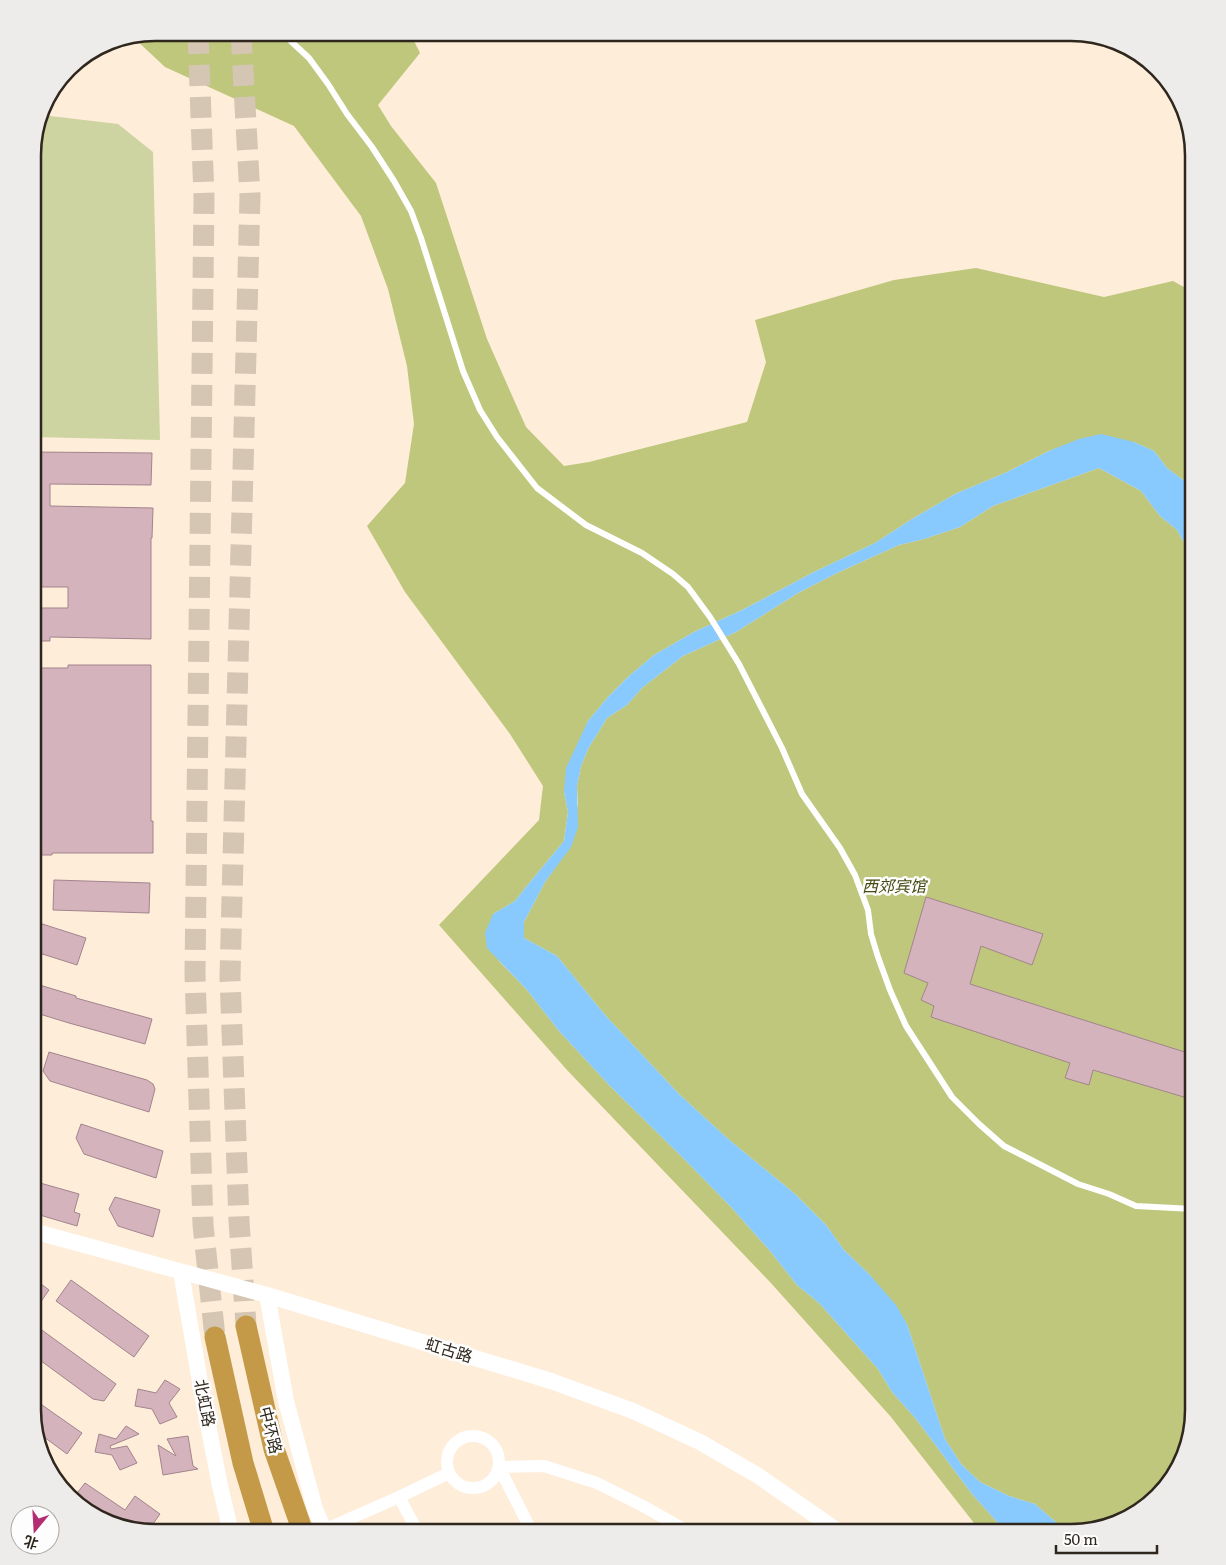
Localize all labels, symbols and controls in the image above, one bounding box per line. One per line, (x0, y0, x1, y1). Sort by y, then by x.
park label: 西郊宾馆 (862, 873, 928, 897)
street label: 虹古路 (423, 1331, 476, 1368)
street label: 北虹路 (190, 1377, 222, 1429)
street label: 中环路 (255, 1404, 289, 1456)
north arrow (10, 1505, 60, 1555)
scale bar (1056, 1522, 1157, 1554)
text: 50 m (1064, 1527, 1098, 1550)
text: 北 (21, 1532, 40, 1555)

